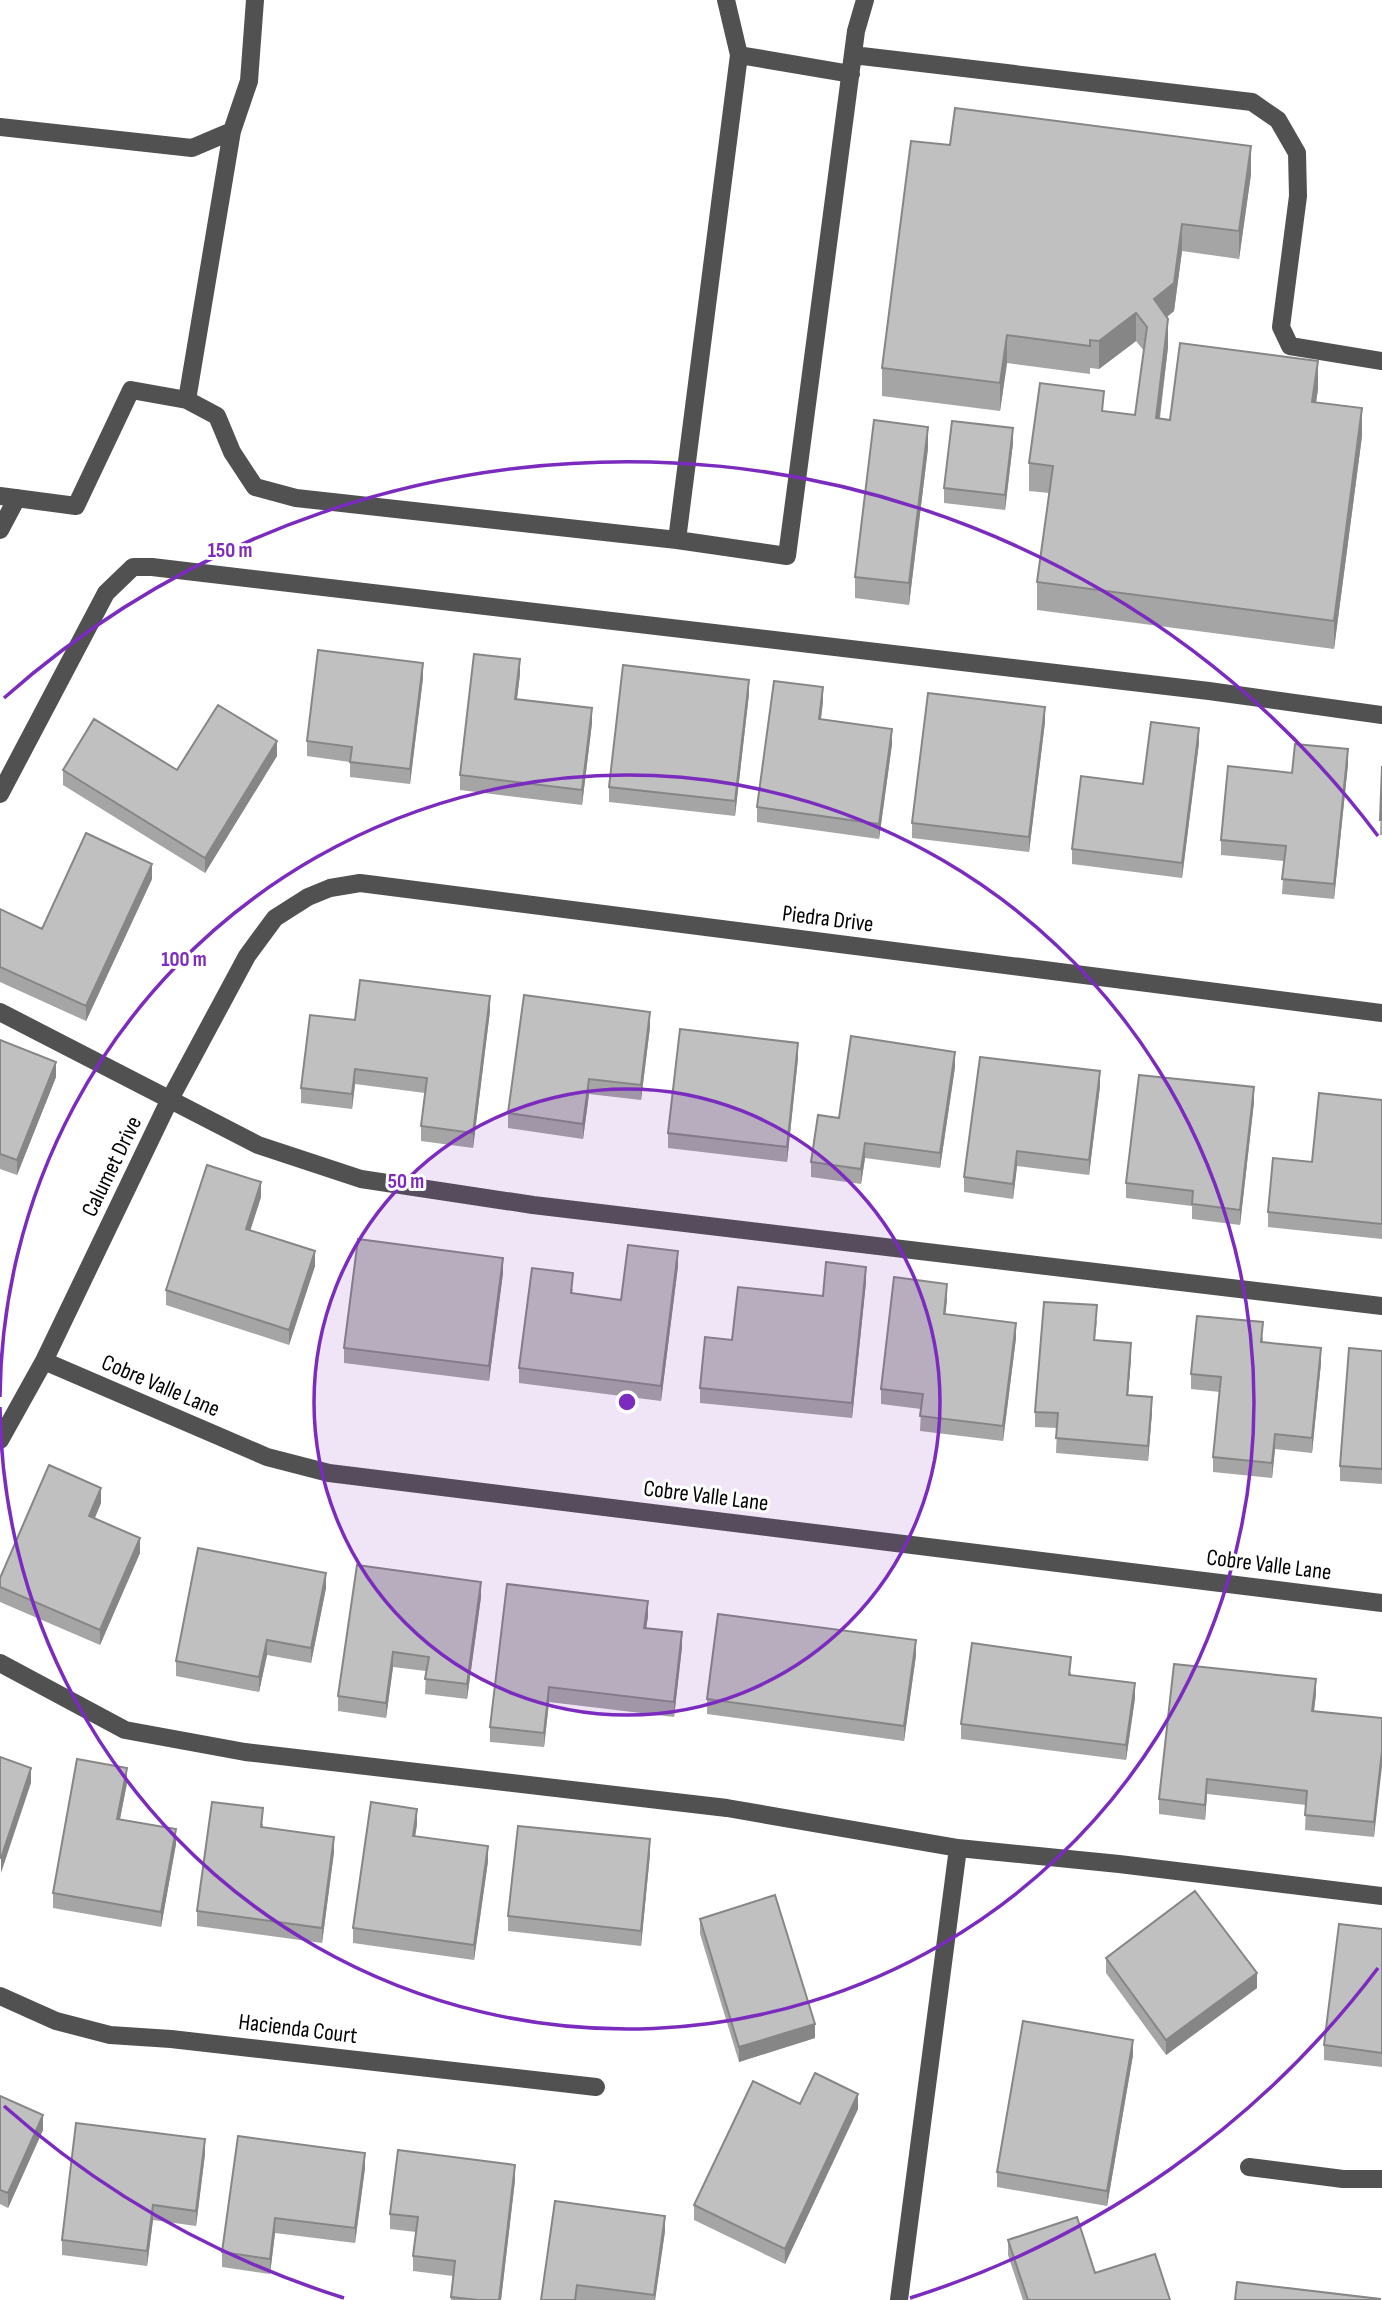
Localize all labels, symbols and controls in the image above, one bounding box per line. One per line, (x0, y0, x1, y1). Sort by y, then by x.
text: 150 m (208, 538, 252, 563)
street label: Piedra Drive (781, 900, 875, 938)
text: 100 m (161, 947, 207, 972)
street label: Calumet Drive (76, 1112, 148, 1221)
text: 50 m (388, 1169, 424, 1194)
street label: Cobre Valle Lane (97, 1348, 224, 1423)
centre of rings (615, 1390, 639, 1414)
street label: Cobre Valle Lane (642, 1474, 770, 1518)
street label: Cobre Valle Lane (1205, 1543, 1333, 1587)
street label: Hacienda Court (237, 2008, 359, 2050)

